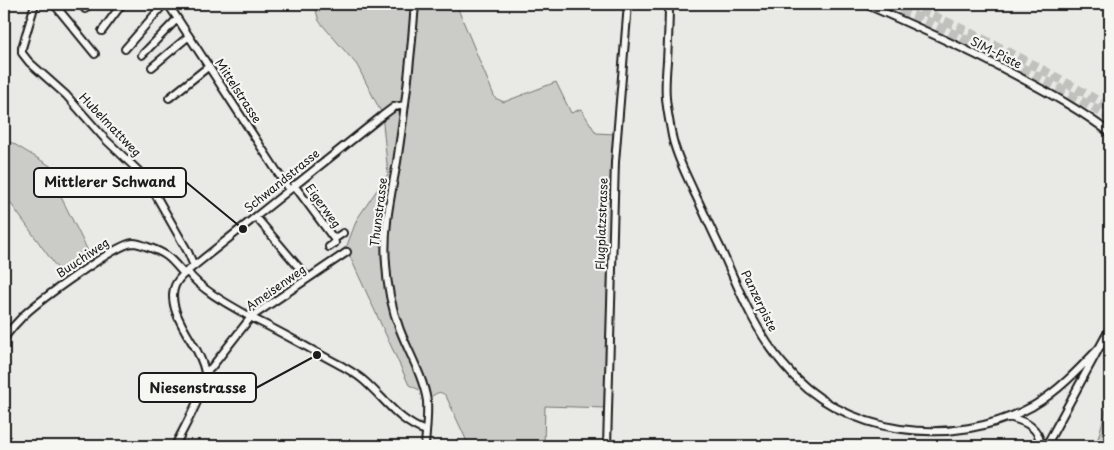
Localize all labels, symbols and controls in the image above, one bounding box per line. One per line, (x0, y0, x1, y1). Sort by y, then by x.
street label: SIM-Piste (968, 31, 1025, 73)
street label: Mittelstrasse (211, 55, 267, 126)
street label: Hubelmattweg (75, 88, 146, 160)
street label: Schwandstrasse (240, 144, 323, 216)
callout: Mittlerer Schwand (34, 168, 186, 197)
text: Mittlerer Schwand (44, 171, 177, 192)
street label: Thunstrasse (365, 176, 391, 247)
street label: Flugplatzstrasse (590, 177, 612, 270)
street label: Eigerweg (302, 180, 346, 231)
street label: Buuchiweg (52, 233, 112, 281)
street label: Ameisenweg (242, 260, 309, 315)
street label: Panzerpiste (737, 267, 783, 334)
callout: Niesenstrasse (139, 373, 256, 402)
text: Niesenstrasse (150, 377, 247, 398)

